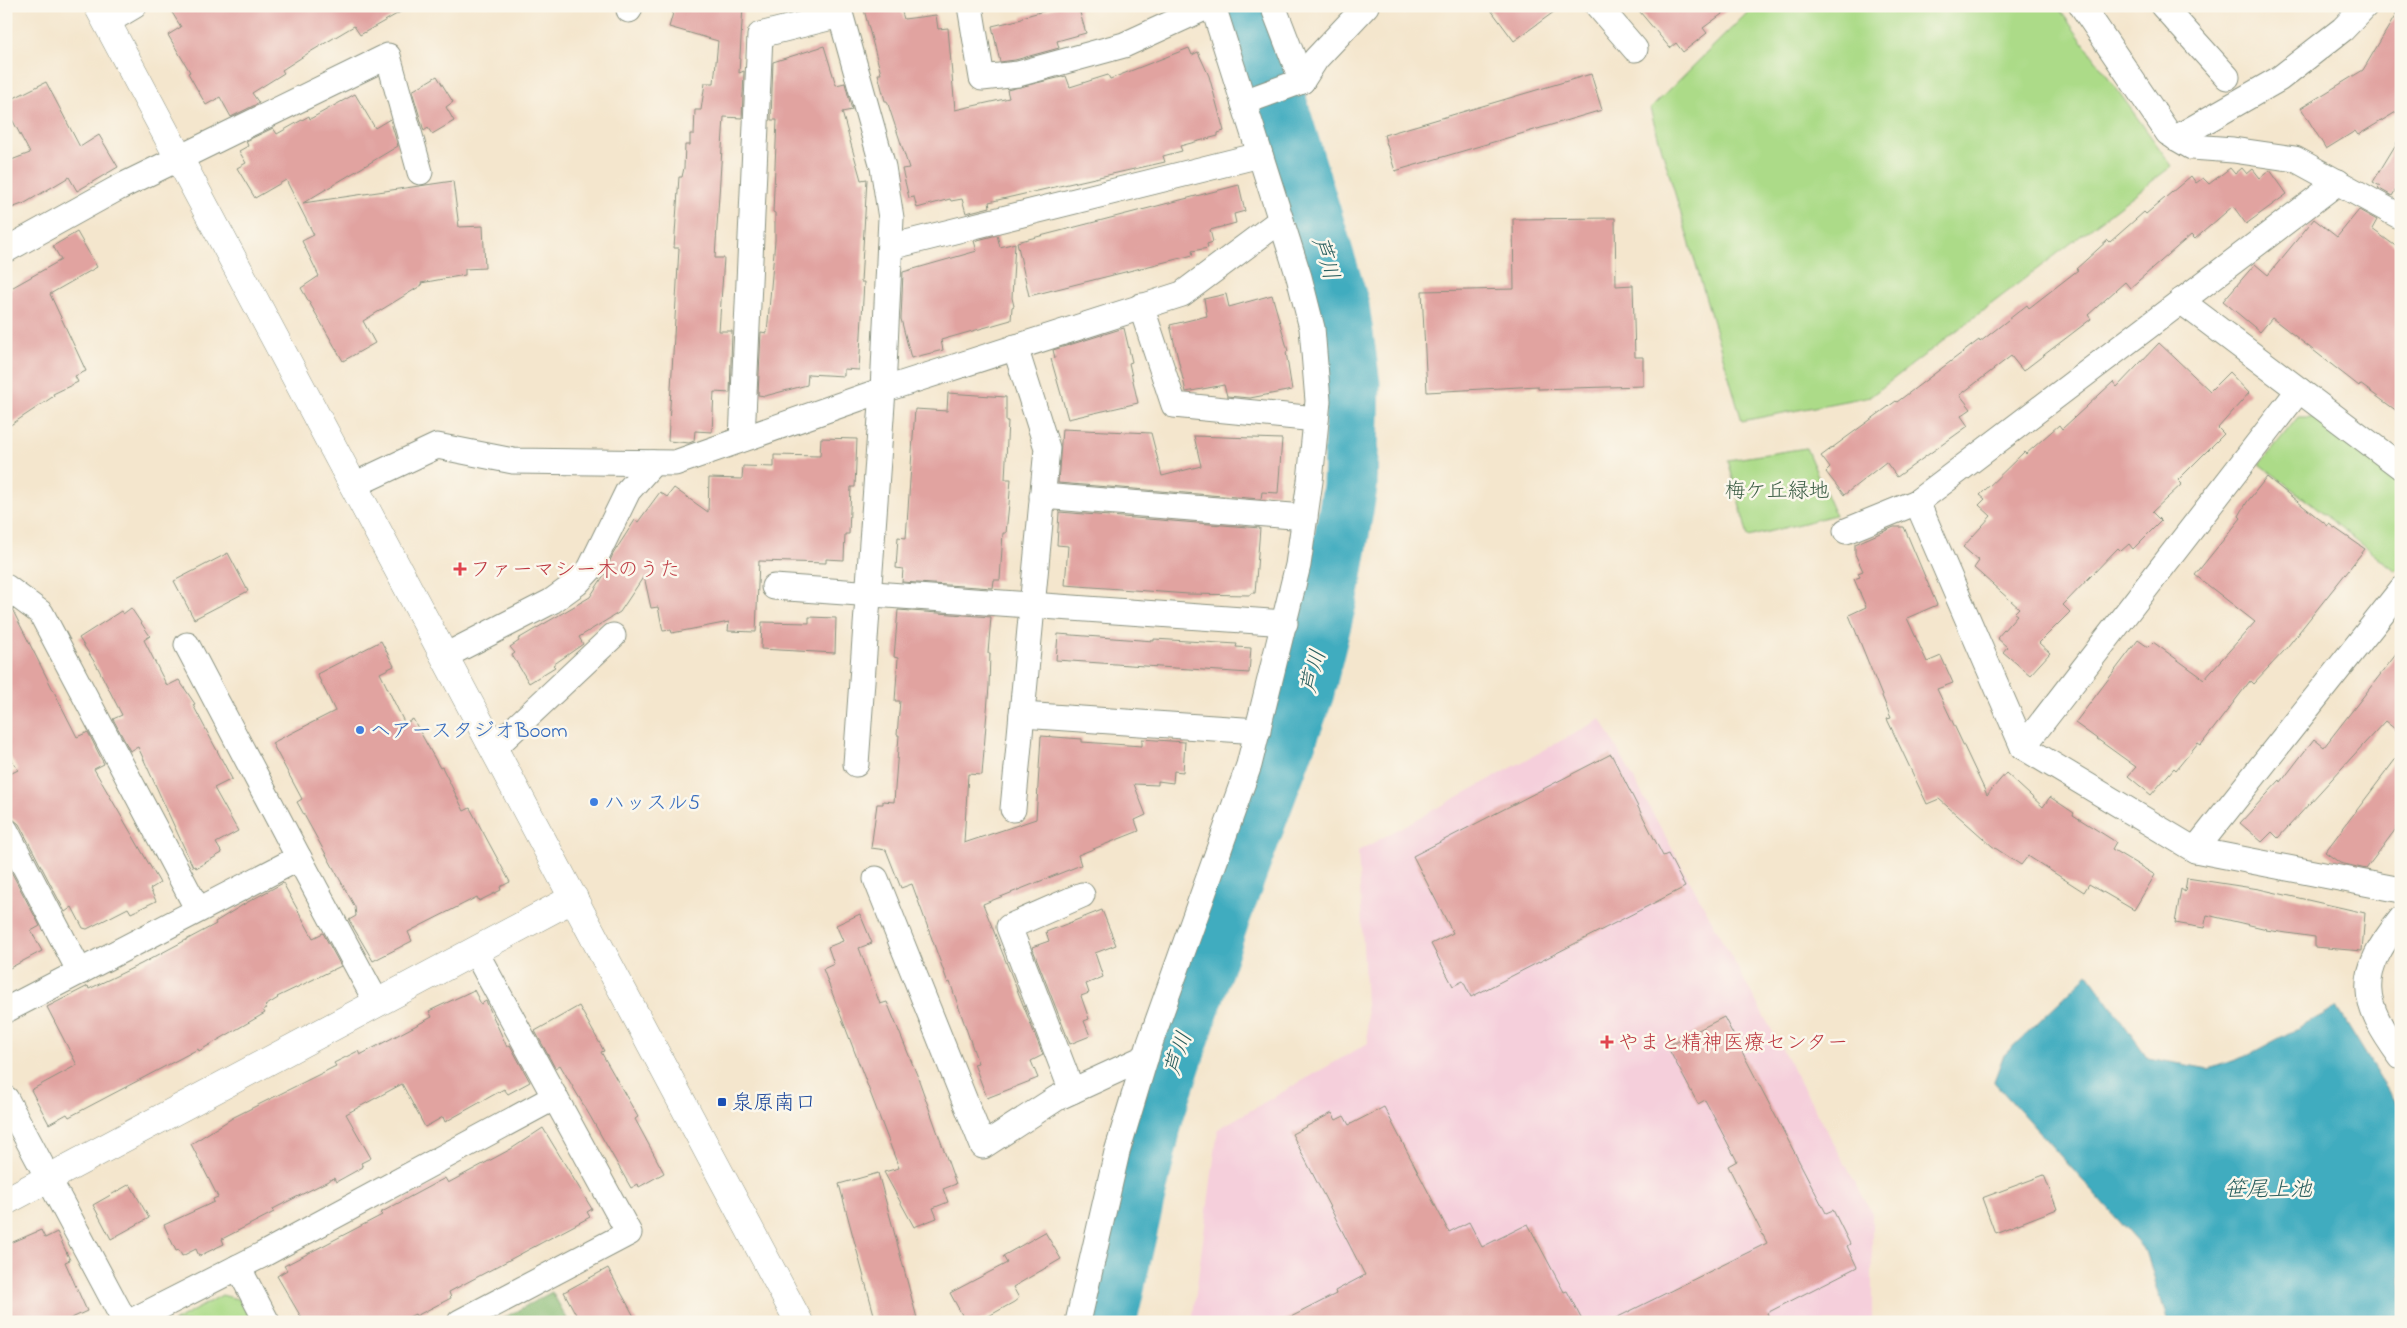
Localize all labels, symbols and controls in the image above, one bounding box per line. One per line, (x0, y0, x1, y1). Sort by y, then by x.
water label: 芦川 (1302, 233, 1346, 285)
park label: 梅ケ丘緑地 (1725, 477, 1830, 507)
place label: ファーマシー木のうた (470, 556, 680, 586)
marker: ファーマシー木のうた (454, 563, 466, 575)
water label: 芦川 (1294, 646, 1336, 697)
place label: ヘアースタジオBoom (370, 717, 568, 747)
marker: ヘアースタジオBoom (354, 724, 366, 736)
place label: ハッスル5 (604, 789, 700, 819)
marker: ハッスル5 (588, 796, 600, 808)
water label: 芦川 (1158, 1028, 1202, 1080)
place label: やまと精神医療センター (1618, 1029, 1848, 1059)
marker: やまと精神医療センター (1600, 1035, 1614, 1049)
place label: 泉原南口 (732, 1089, 816, 1119)
marker: 泉原南口 (716, 1096, 728, 1108)
water label: 笹尾上池 (2224, 1175, 2313, 1207)

